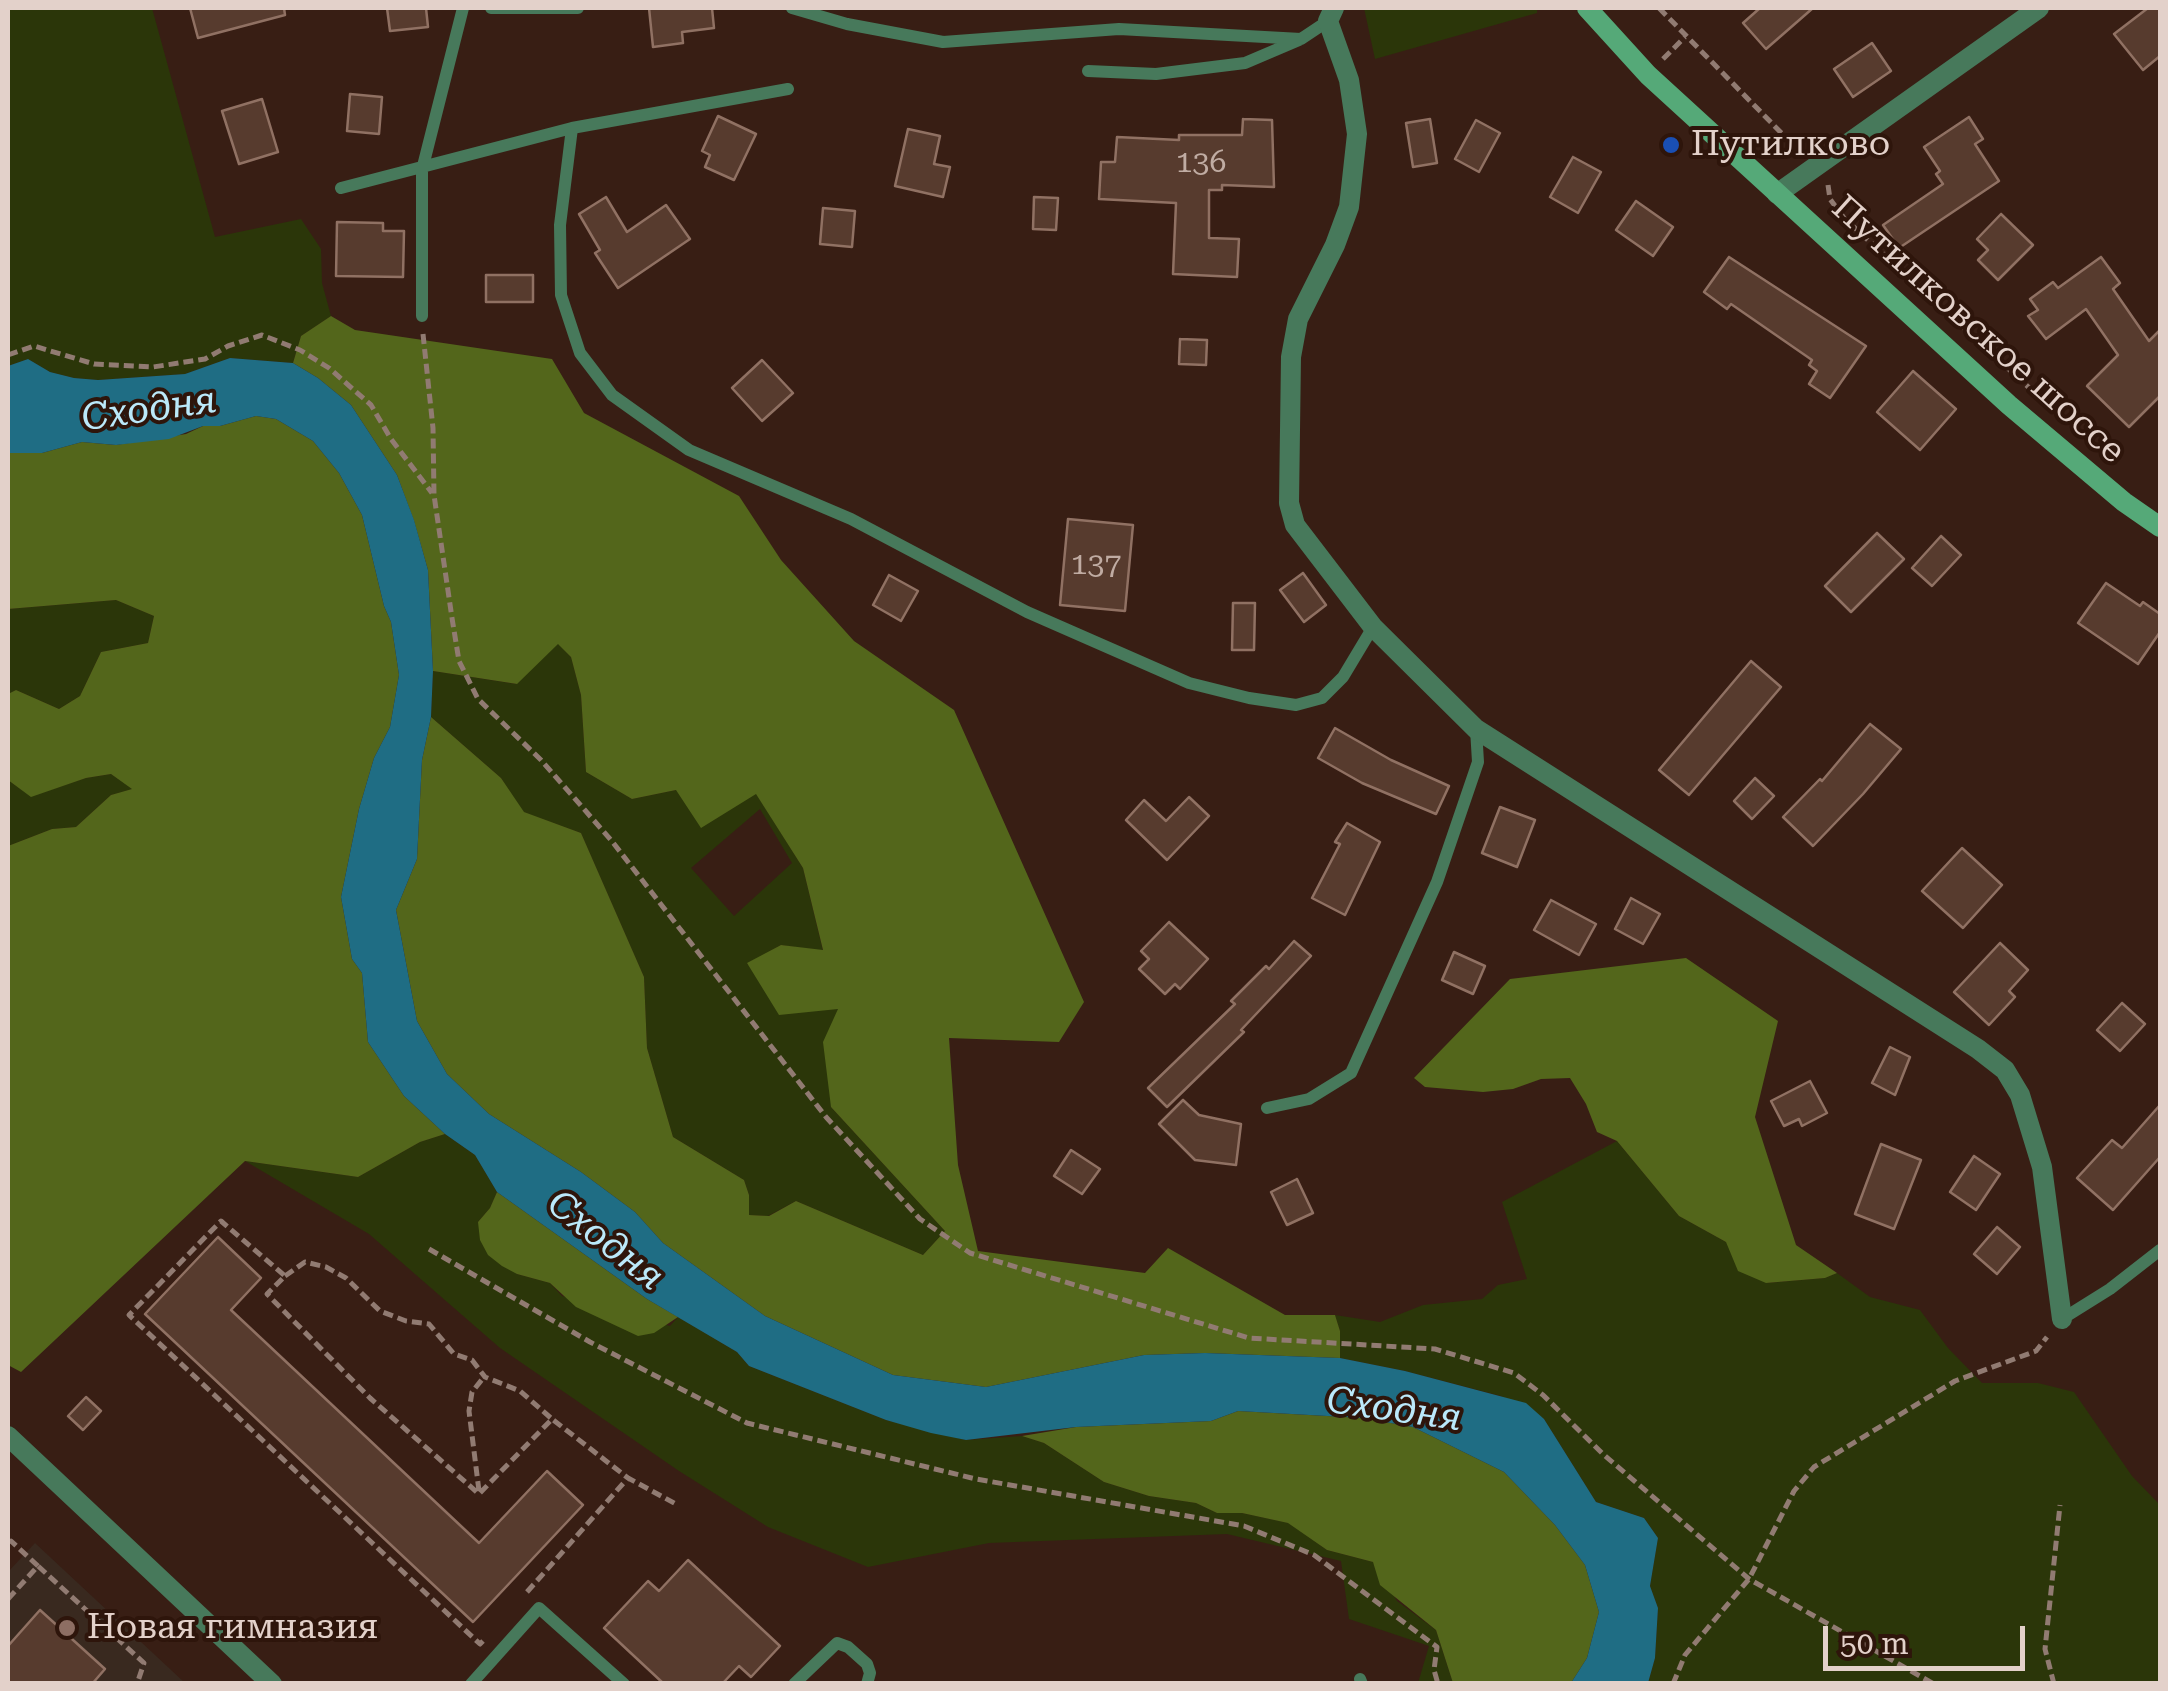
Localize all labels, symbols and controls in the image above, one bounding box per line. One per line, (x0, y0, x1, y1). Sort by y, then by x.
place label: Путилково (1691, 124, 1890, 166)
marker: Путилково (1660, 134, 1682, 156)
house number: 136 (1176, 145, 1226, 181)
street label: Путилковское шоссе (1823, 187, 2133, 473)
water label: Сходня (79, 378, 219, 442)
house number: 137 (1071, 547, 1121, 583)
water label: Сходня (538, 1181, 672, 1301)
water label: Сходня (1324, 1378, 1464, 1442)
scale bar (1828, 1606, 2030, 1668)
place label: Новая гимназия (87, 1607, 378, 1649)
marker: Новая гимназия (56, 1617, 78, 1639)
text: 50 m (1840, 1626, 1909, 1661)

